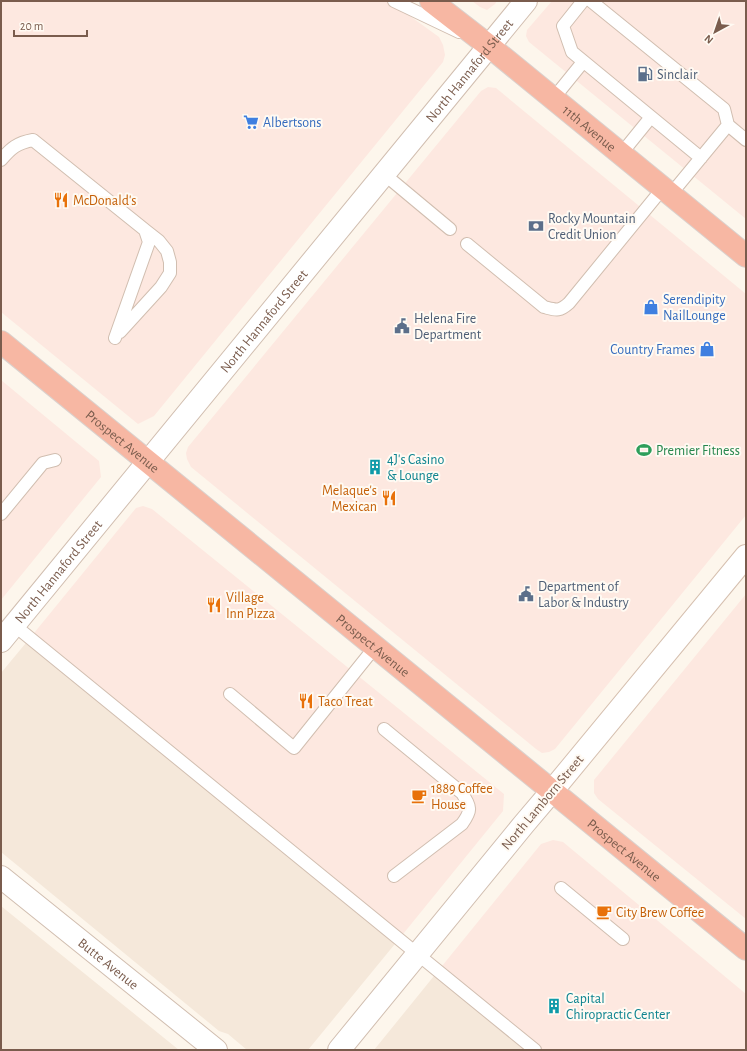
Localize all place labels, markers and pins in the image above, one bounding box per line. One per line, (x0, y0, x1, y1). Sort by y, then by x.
fuel station icon: Sinclair (636, 65, 654, 83)
place label: Sinclair (657, 68, 698, 82)
supermarket icon: Albertsons (242, 113, 260, 131)
place label: Albertsons (263, 116, 322, 130)
restaurant icon: McDonald's (52, 191, 70, 209)
place label: McDonald's (73, 194, 136, 208)
place label: Rocky Mountain Credit Union (548, 212, 636, 242)
bank icon: Rocky Mountain Credit Union (527, 217, 545, 235)
place label: Serendipity NailLounge (663, 293, 726, 323)
shop icon: Serendipity NailLounge (642, 298, 660, 316)
place label: Helena Fire Department (414, 312, 482, 342)
public building icon: Helena Fire Department (393, 317, 411, 335)
shop icon: Country Frames (698, 340, 716, 358)
place label: Country Frames (610, 343, 695, 357)
sports icon: Premier Fitness (635, 441, 653, 459)
place label: Premier Fitness (656, 444, 740, 458)
place label: 4J's Casino & Lounge (387, 453, 444, 483)
building icon: 4J's Casino & Lounge (366, 458, 384, 476)
place label: Melaque's Mexican (322, 484, 377, 514)
restaurant icon: Melaque's Mexican (380, 489, 398, 507)
place label: Department of Labor & Industry (538, 580, 629, 610)
public building icon: Department of Labor & Industry (517, 585, 535, 603)
place label: Village Inn Pizza (226, 591, 275, 621)
restaurant icon: Village Inn Pizza (205, 596, 223, 614)
restaurant icon: Taco Treat (297, 692, 315, 710)
place label: Taco Treat (318, 695, 373, 709)
place label: 1889 Coffee House (431, 782, 493, 812)
cafe icon: 1889 Coffee House (410, 787, 428, 805)
cafe icon: City Brew Coffee (595, 903, 613, 921)
place label: City Brew Coffee (616, 906, 704, 920)
place label: Capital Chiropractic Center (566, 992, 670, 1022)
building icon: Capital Chiropractic Center (545, 997, 563, 1015)

